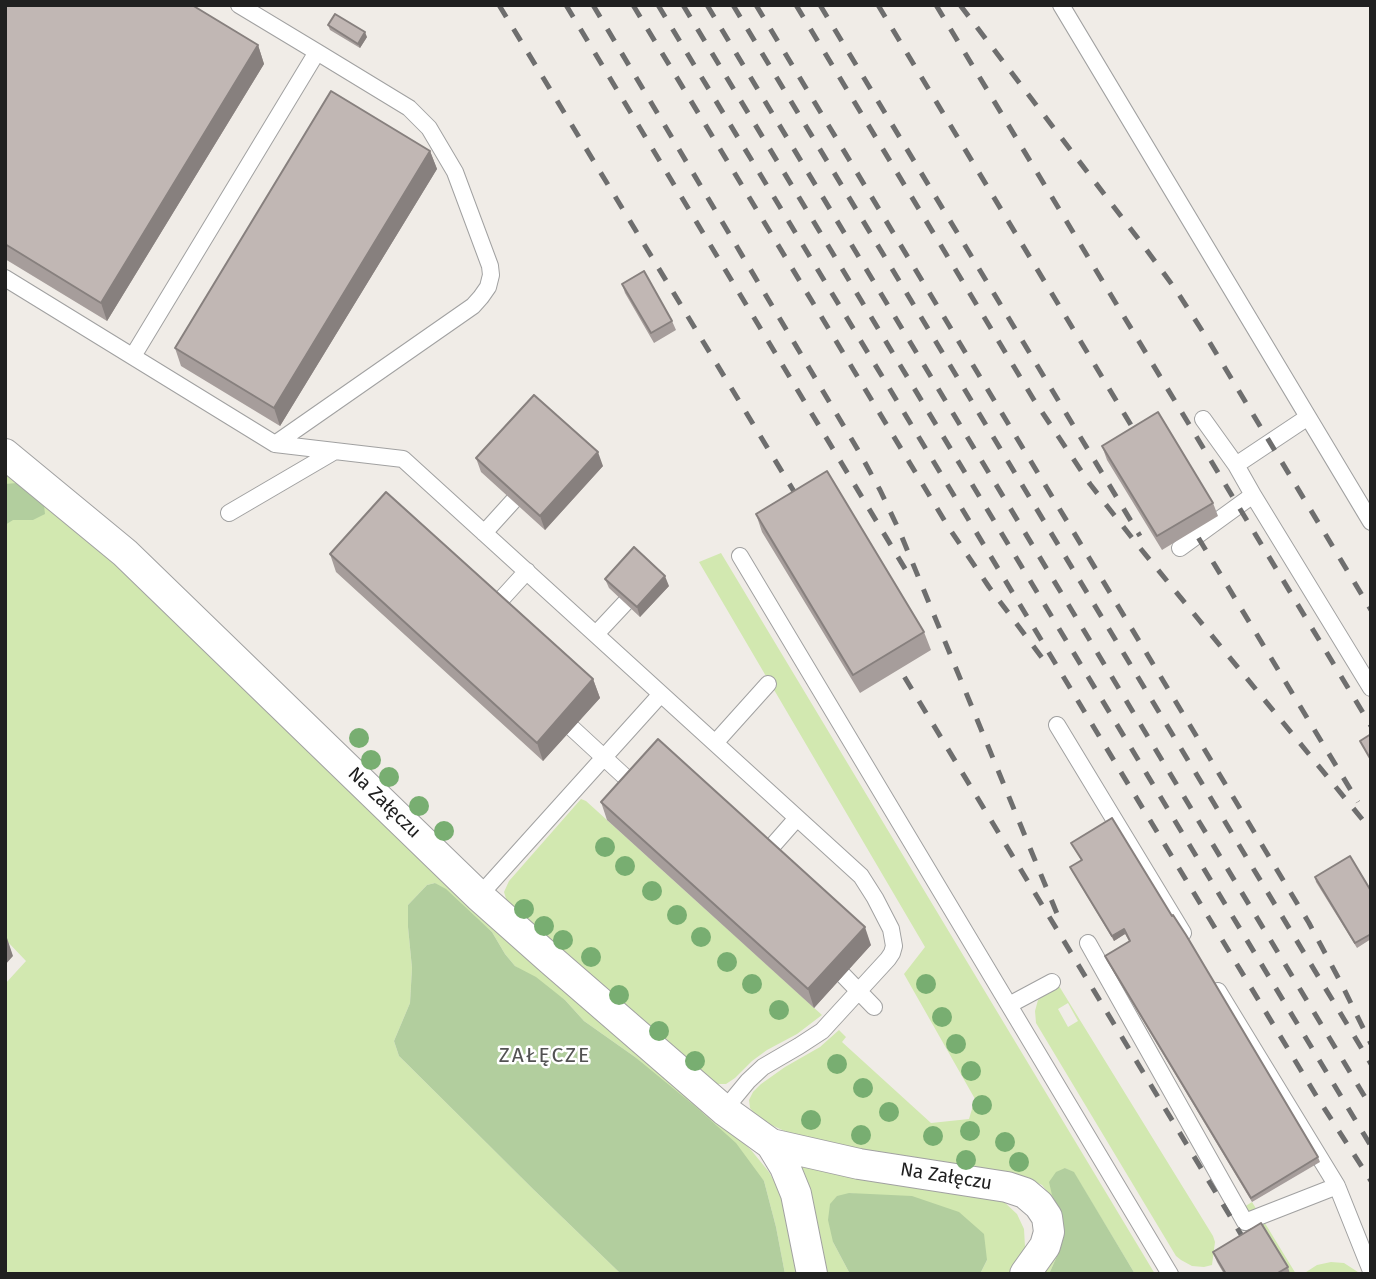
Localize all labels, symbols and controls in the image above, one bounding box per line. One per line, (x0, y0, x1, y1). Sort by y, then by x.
street label: Na Załęczu (343, 763, 425, 843)
district label: ZAŁĘCZE (500, 1043, 590, 1069)
street label: Na Załęczu (899, 1159, 993, 1195)

